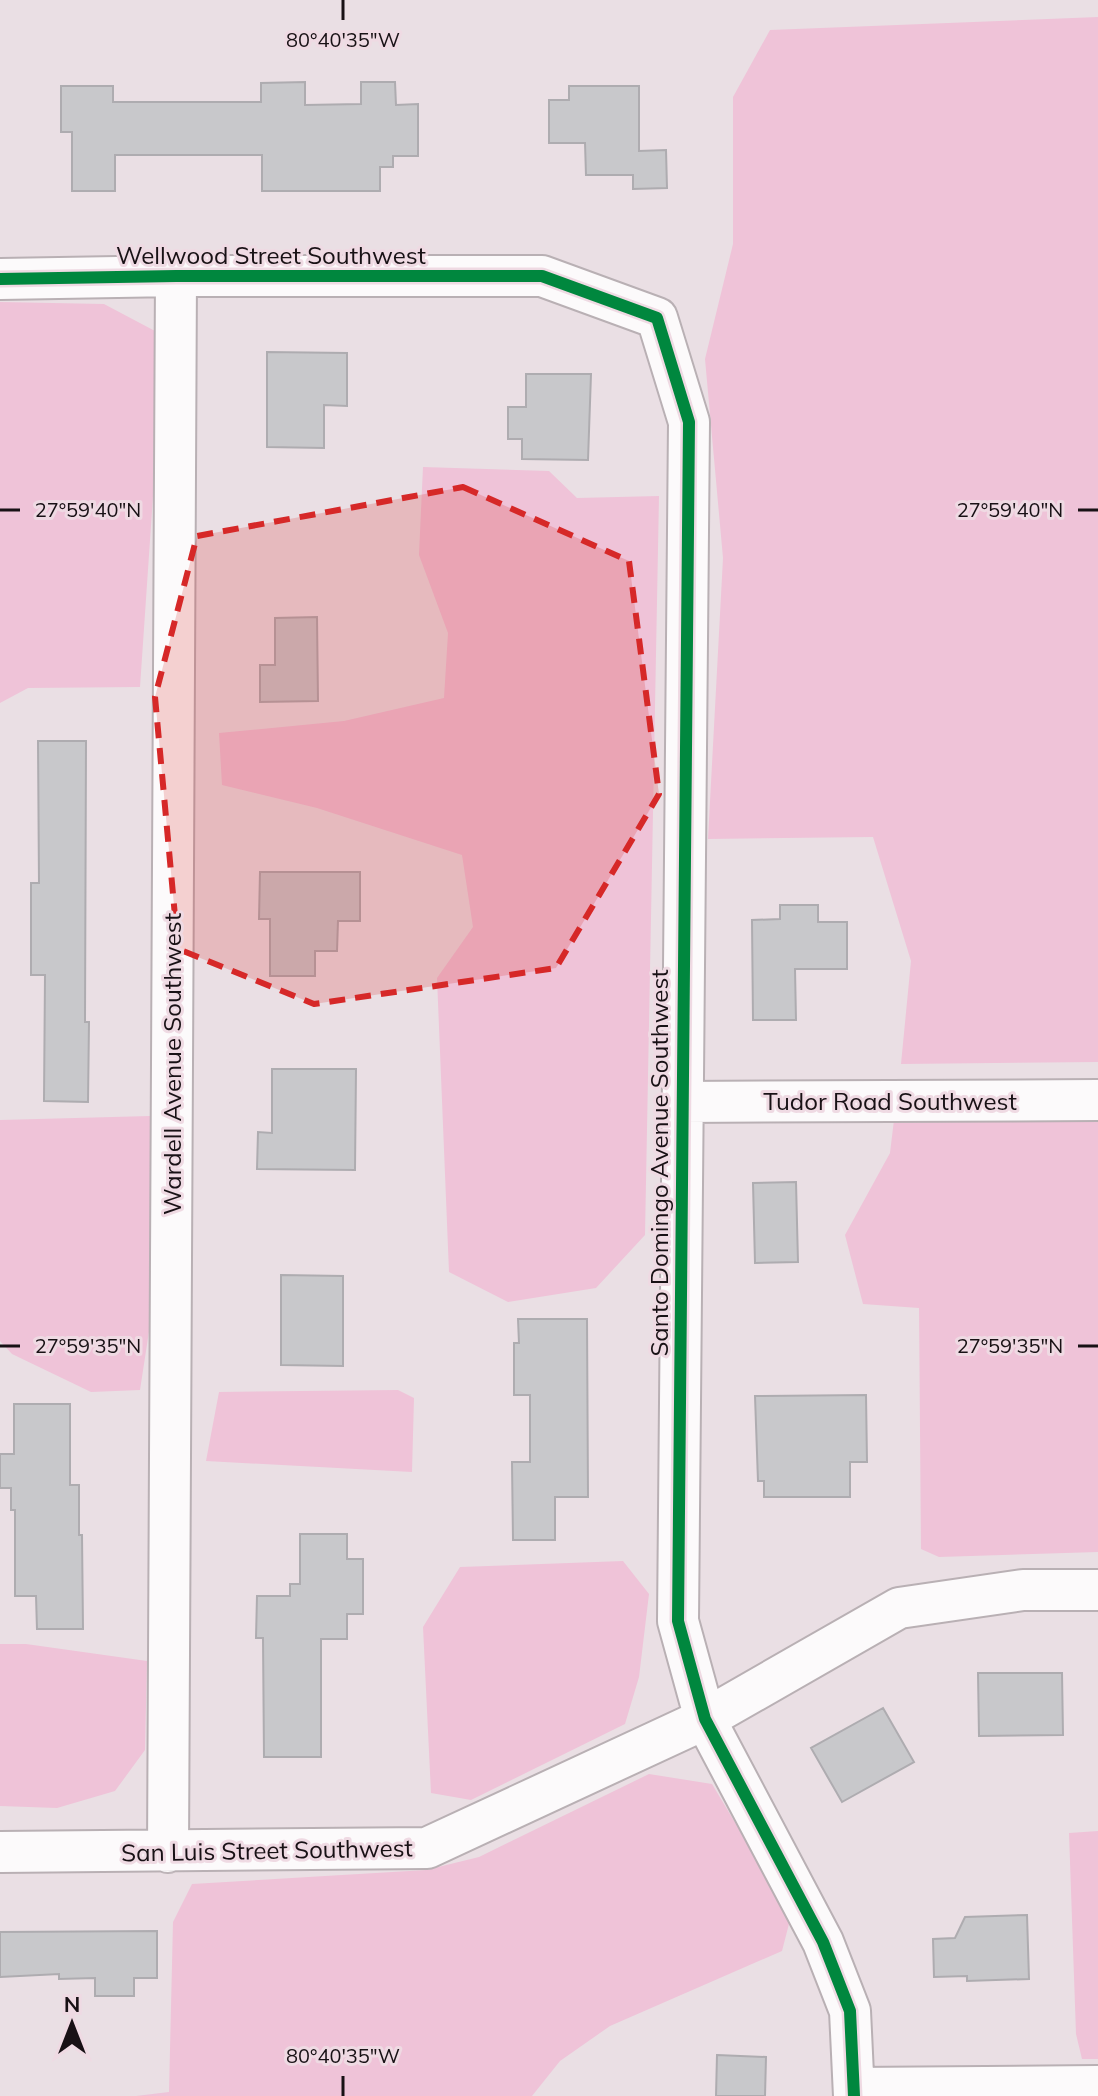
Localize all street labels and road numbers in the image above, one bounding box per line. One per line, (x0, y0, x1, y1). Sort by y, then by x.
street label: Wellwood Street Southwest (116, 240, 426, 270)
street label: Wardell Avenue Southwest (157, 913, 187, 1215)
street label: Santo Domingo Avenue Southwest (644, 969, 674, 1357)
street label: Tudor Road Southwest (763, 1086, 1017, 1116)
street label: San Luis Street Southwest (121, 1832, 413, 1868)

